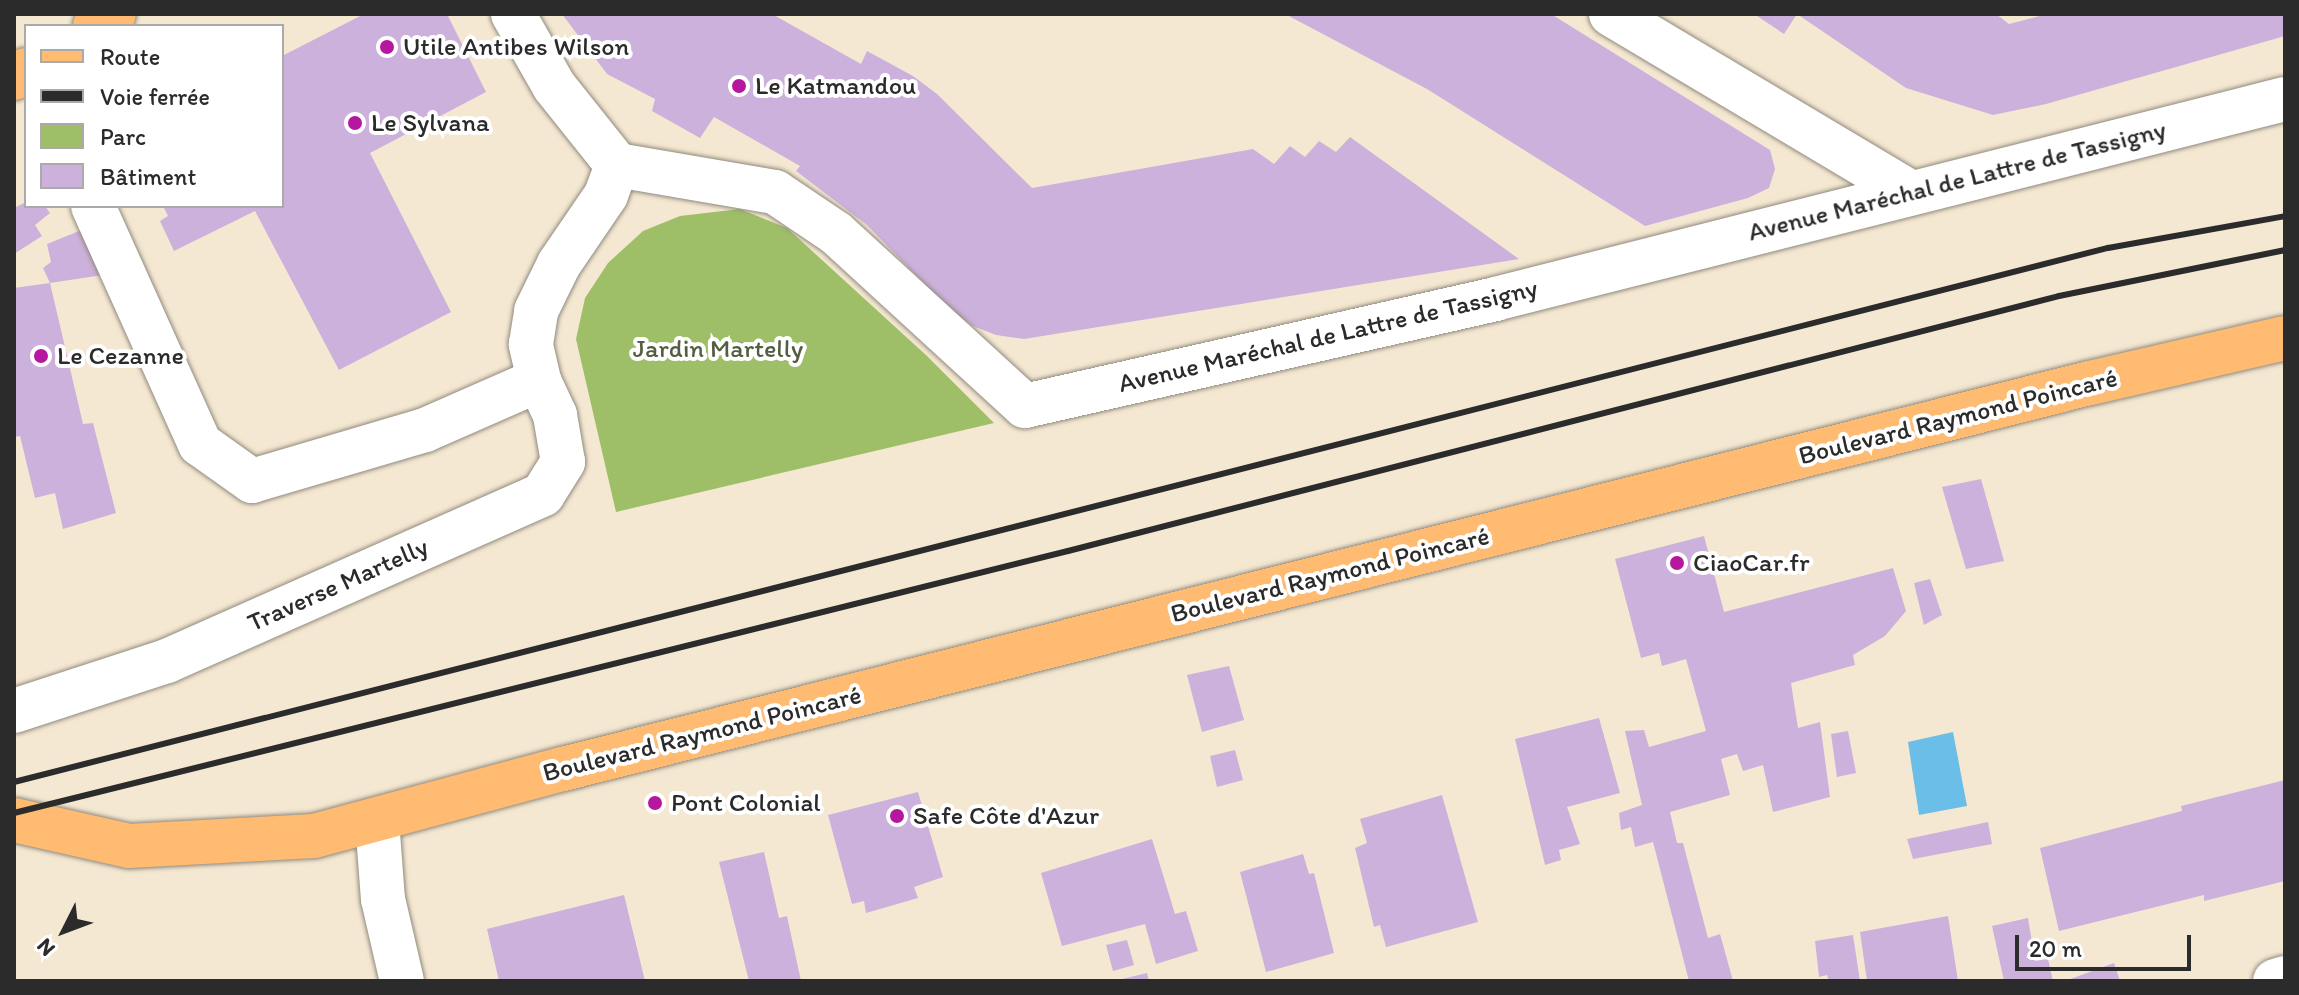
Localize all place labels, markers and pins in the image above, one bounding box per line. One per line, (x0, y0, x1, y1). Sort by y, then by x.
place label: Utile Antibes Wilson (403, 31, 629, 63)
marker: Utile Antibes Wilson (378, 38, 396, 56)
place label: Le Katmandou (755, 70, 917, 102)
marker: Le Katmandou (730, 77, 748, 95)
place label: Le Sylvana (371, 107, 489, 139)
marker: Le Sylvana (346, 114, 364, 132)
place label: Le Cezanne (57, 340, 183, 372)
marker: Le Cezanne (32, 347, 50, 365)
place label: CiaoCar.fr (1693, 547, 1809, 579)
marker: CiaoCar.fr (1668, 554, 1686, 572)
place label: Pont Colonial (671, 787, 821, 819)
marker: Pont Colonial (646, 794, 664, 812)
place label: Safe Côte d'Azur (913, 800, 1099, 832)
marker: Safe Côte d'Azur (888, 807, 906, 825)

